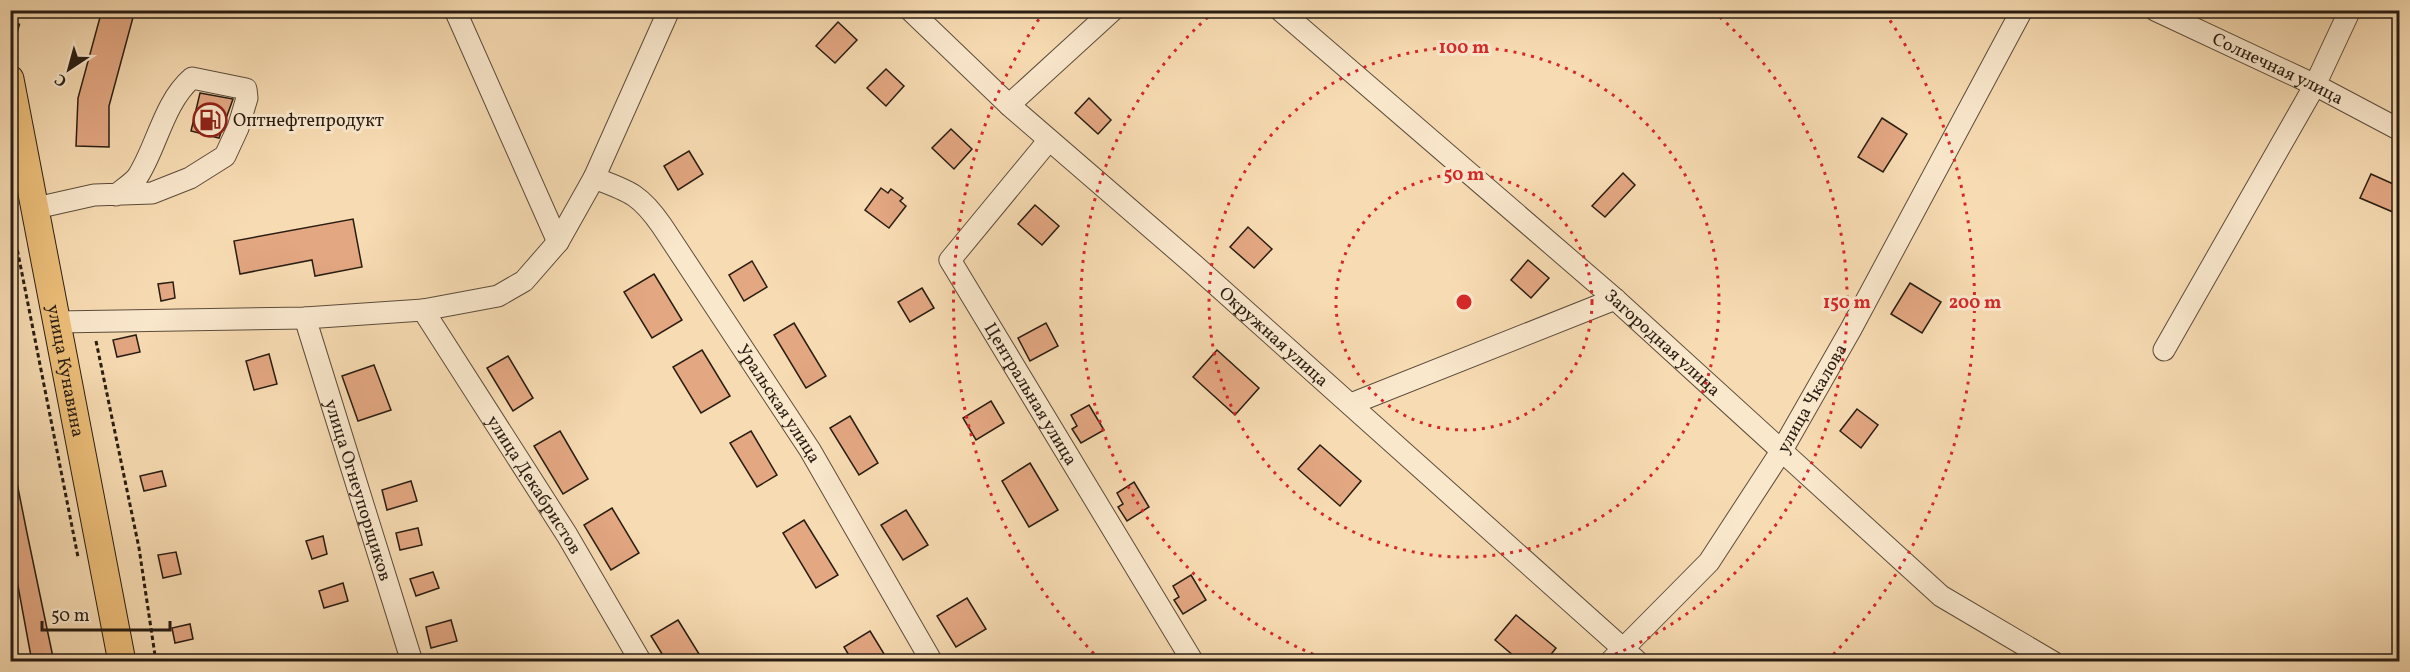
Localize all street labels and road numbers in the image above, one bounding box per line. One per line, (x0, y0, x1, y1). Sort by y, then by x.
street label: Солнечная улица (2208, 27, 2347, 112)
street label: Окружная улица (1213, 282, 1333, 393)
street label: Загородная улица (1598, 284, 1725, 403)
street label: улица Кунавина (40, 303, 90, 439)
street label: Центральная улица (977, 318, 1083, 471)
street label: Уральская улица (730, 340, 826, 468)
street label: улица Чкалова (1772, 340, 1854, 458)
street label: улица Огнеупорщиков (317, 396, 397, 584)
street label: улица Декабристов (479, 411, 587, 559)

